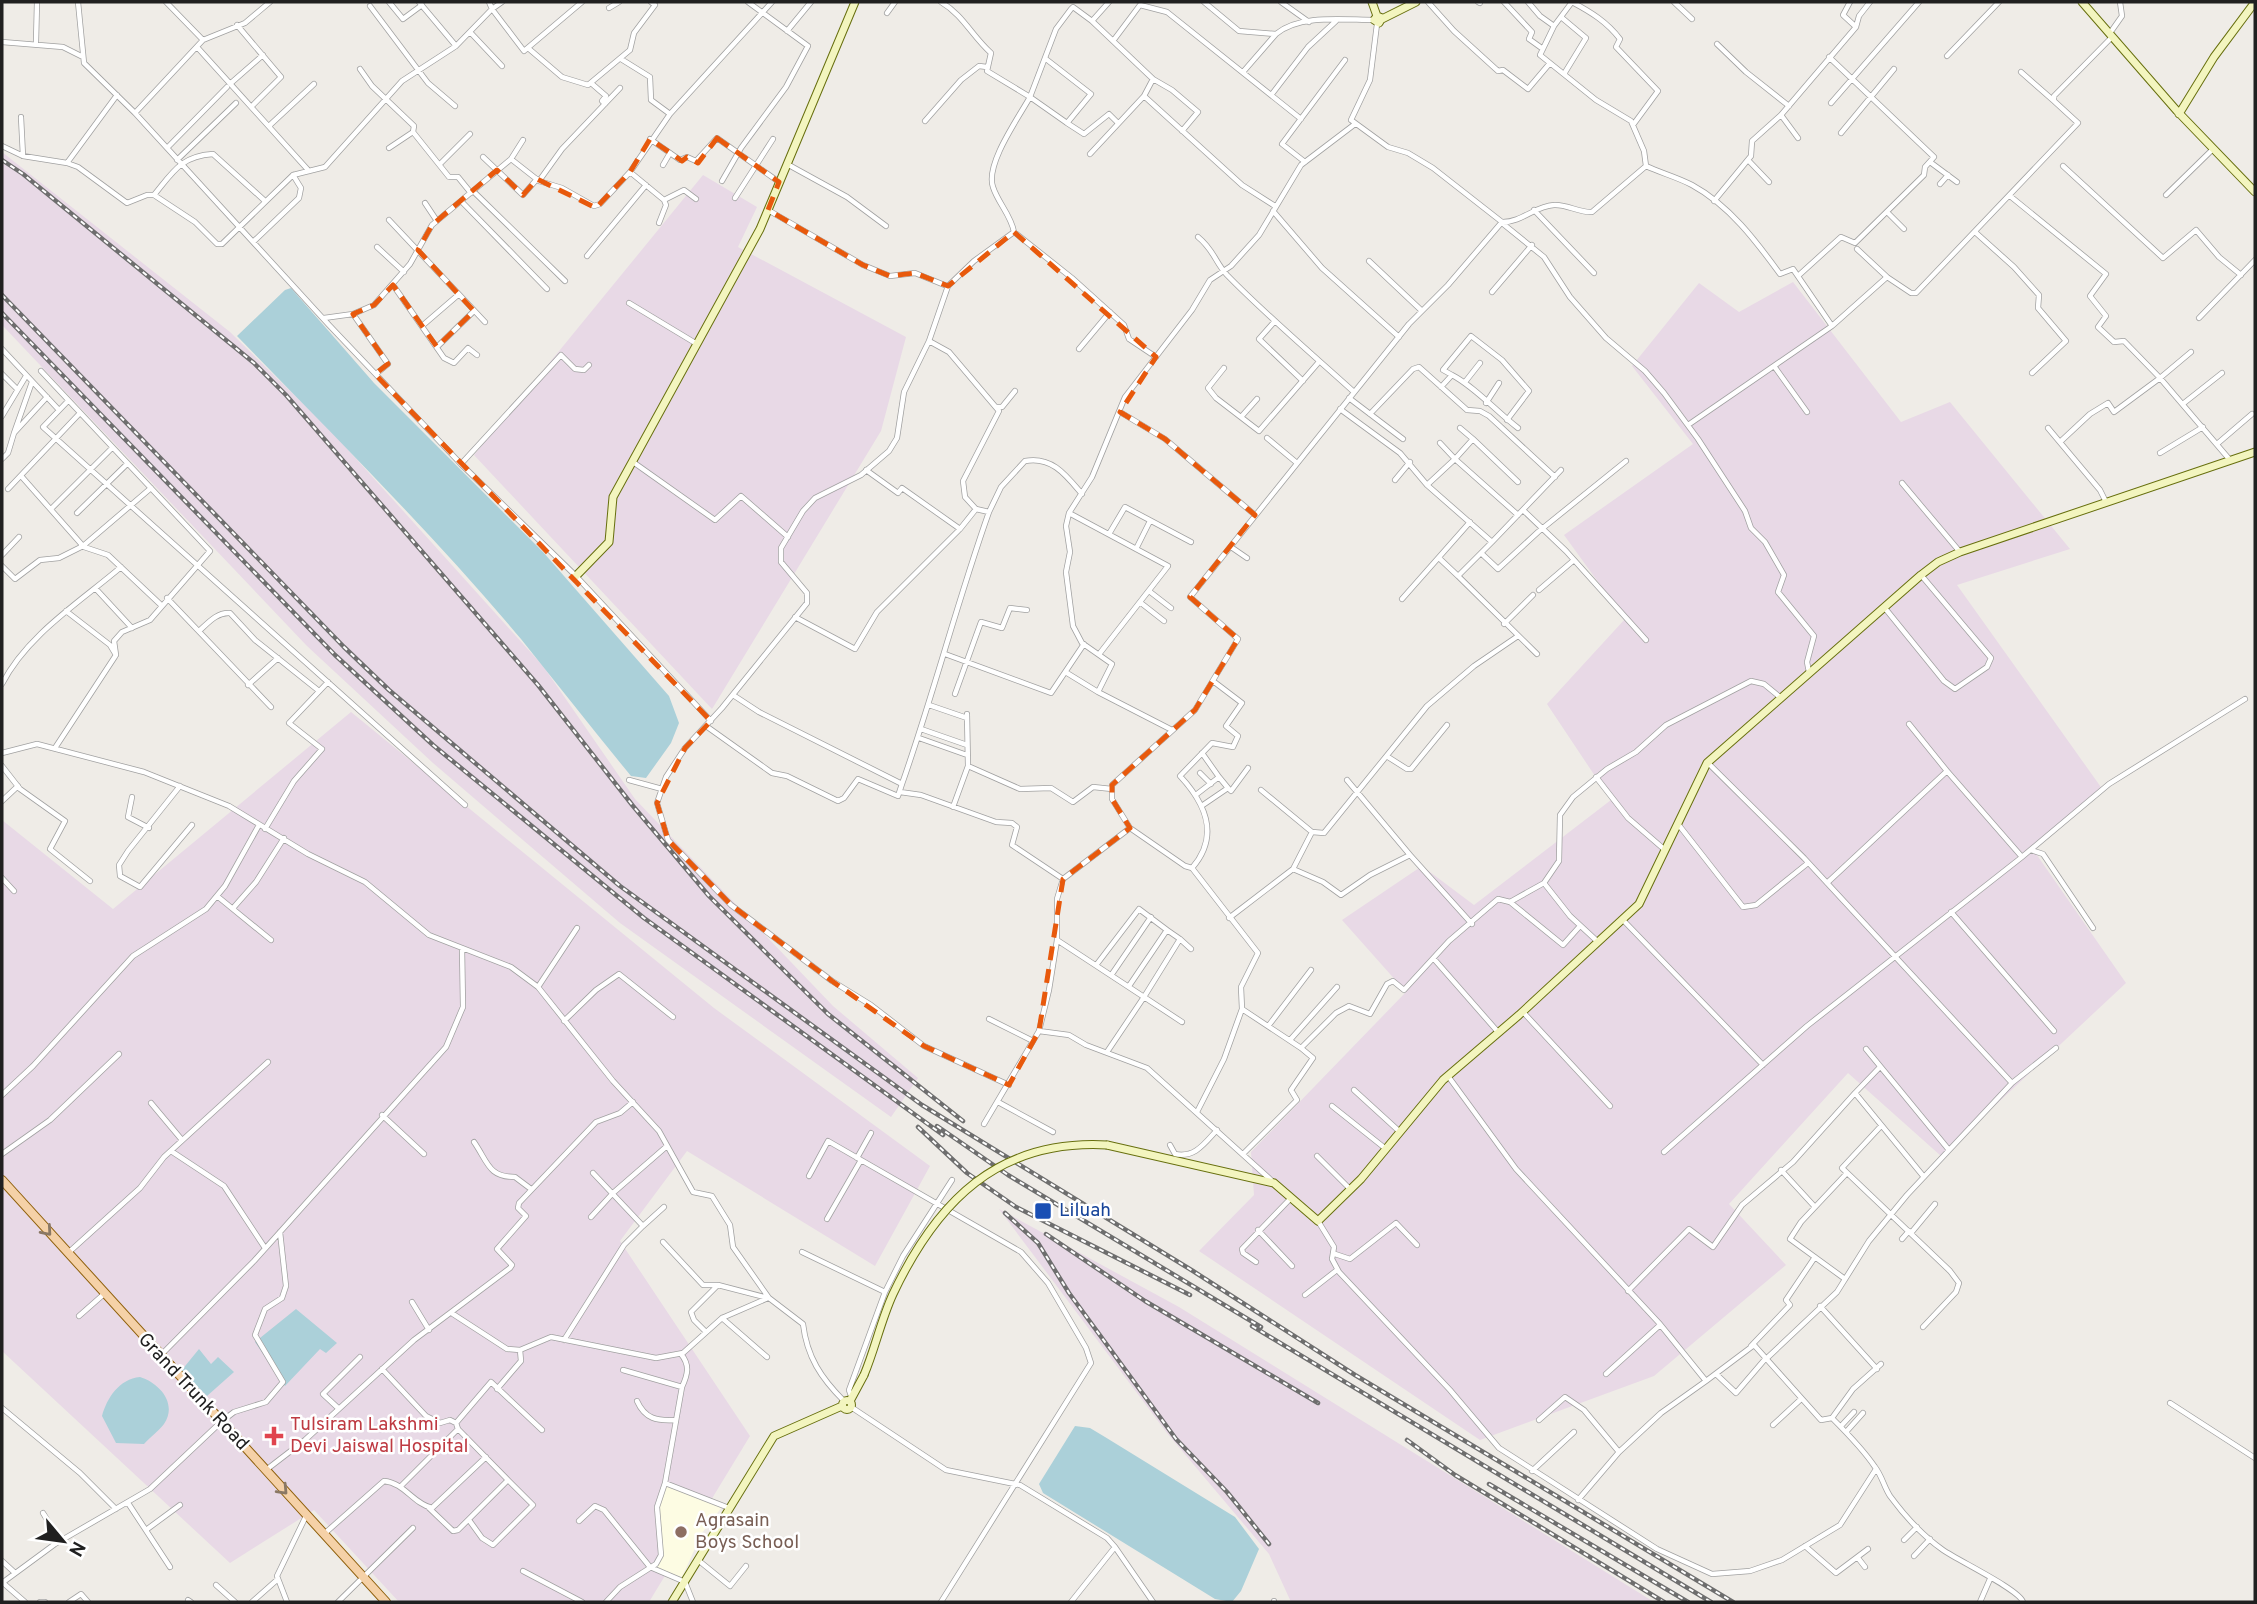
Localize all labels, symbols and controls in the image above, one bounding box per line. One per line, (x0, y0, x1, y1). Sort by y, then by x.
place label: Liluah (1059, 1199, 1111, 1223)
marker: Liluah (1033, 1201, 1053, 1221)
one-way arrow (39, 1223, 51, 1236)
street label: Grand Trunk Road (132, 1328, 254, 1456)
place label: Tulsiram Lakshmi Devi Jaiswal Hospital (290, 1413, 469, 1459)
marker: Tulsiram Lakshmi Devi Jaiswal Hospital (264, 1426, 284, 1446)
one-way arrow (274, 1482, 287, 1495)
north arrow (28, 1506, 98, 1576)
place label: Agrasain Boys School (695, 1509, 799, 1555)
marker: Agrasain Boys School (673, 1524, 689, 1540)
text: N (62, 1536, 90, 1560)

